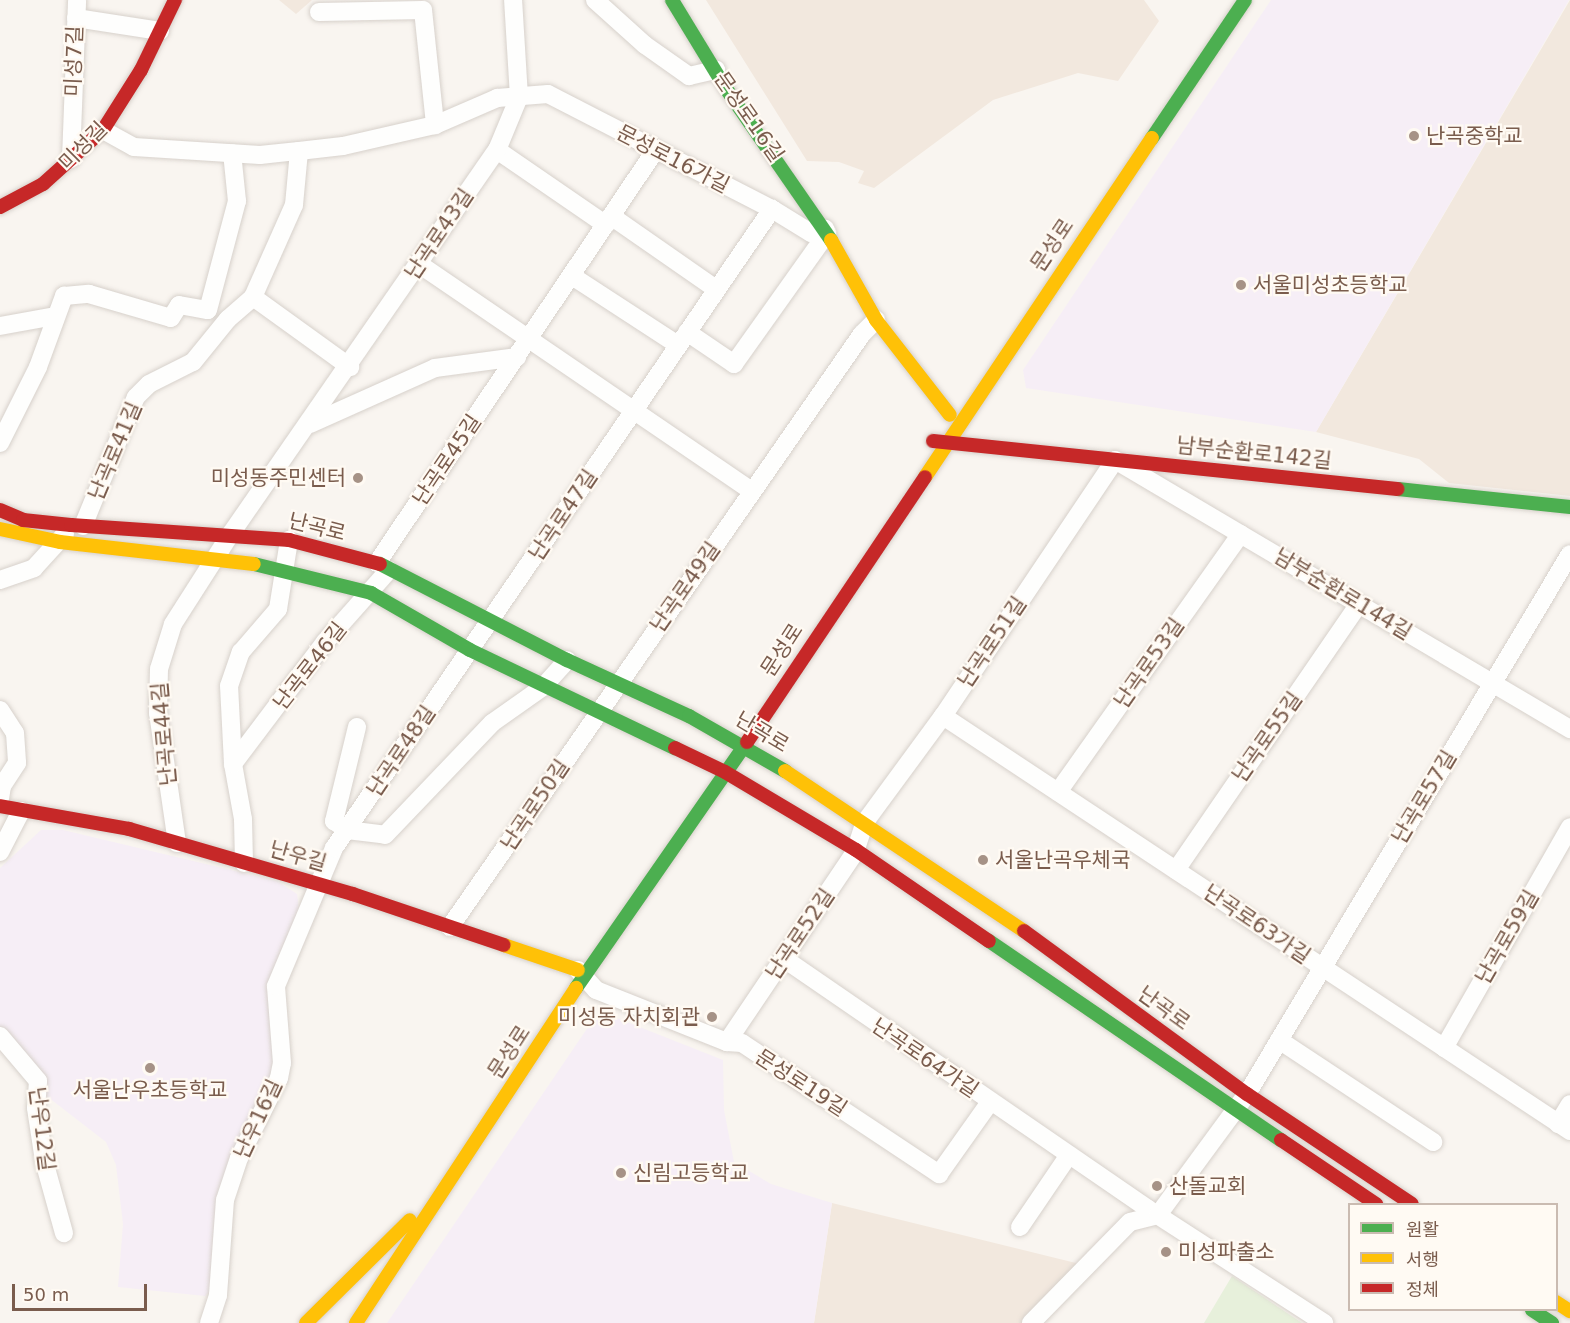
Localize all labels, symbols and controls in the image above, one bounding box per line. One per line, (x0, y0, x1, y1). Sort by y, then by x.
street label: 미성7길 (60, 25, 88, 97)
street label: 문성로16길 (709, 67, 789, 167)
street label: 미성길 (54, 117, 112, 175)
street label: 문성로16가길 (612, 120, 734, 198)
place label: 난곡중학교 (1426, 123, 1523, 149)
marker: 난곡중학교 (1407, 129, 1421, 143)
street label: 난곡로43길 (399, 184, 479, 284)
street label: 문성로 (1025, 214, 1079, 276)
place label: 서울미성초등학교 (1253, 272, 1408, 298)
marker: 서울미성초등학교 (1234, 278, 1248, 292)
street label: 난곡로41길 (83, 398, 147, 504)
street label: 난곡로45길 (407, 410, 487, 510)
street label: 남부순환로142길 (1175, 432, 1333, 474)
place label: 미성동주민센터 (211, 465, 346, 491)
street label: 난곡로47길 (523, 465, 603, 565)
marker: 미성동주민센터 (351, 471, 365, 485)
street label: 난곡로 (286, 508, 348, 546)
street label: 난곡로49길 (645, 537, 725, 637)
street label: 남부순환로144길 (1270, 543, 1416, 645)
street label: 난곡로51길 (952, 592, 1032, 692)
street label: 난곡로53길 (1109, 613, 1189, 713)
street label: 난곡로46길 (268, 617, 352, 715)
street label: 문성로 (756, 619, 808, 681)
street label: 난곡로44길 (147, 681, 181, 787)
street label: 난곡로55길 (1227, 687, 1307, 787)
street label: 난곡로48길 (361, 701, 441, 801)
street label: 난곡로 (731, 706, 793, 758)
street label: 난곡로57길 (1386, 746, 1462, 848)
street label: 난곡로50길 (495, 755, 575, 855)
street label: 난우길 (267, 836, 329, 876)
place label: 서울난곡우체국 (995, 847, 1130, 873)
marker: 서울난곡우체국 (976, 853, 990, 867)
street label: 난곡로63가길 (1199, 879, 1315, 969)
street label: 난곡로52길 (760, 884, 840, 984)
street label: 난곡로59길 (1470, 886, 1544, 988)
street label: 난곡로 (1133, 981, 1195, 1035)
place label: 미성동 자치회관 (558, 1004, 700, 1030)
marker: 미성동 자치회관 (705, 1010, 719, 1024)
street label: 난곡로64가길 (867, 1013, 983, 1103)
street label: 문성로 (483, 1021, 535, 1083)
street label: 문성로19길 (751, 1044, 851, 1122)
marker: 서울난우초등학교 (143, 1061, 157, 1075)
street label: 난우16길 (229, 1075, 287, 1163)
place label: 서울난우초등학교 (73, 1077, 227, 1103)
street label: 난우12길 (24, 1085, 60, 1173)
place label: 신림고등학교 (633, 1160, 749, 1186)
marker: 신림고등학교 (614, 1166, 628, 1180)
place label: 산돌교회 (1169, 1173, 1246, 1199)
marker: 산돌교회 (1150, 1179, 1164, 1193)
legend (1348, 1203, 1558, 1311)
text: 원활 (1406, 1219, 1439, 1240)
place label: 미성파출소 (1178, 1239, 1275, 1265)
marker: 미성파출소 (1159, 1245, 1173, 1259)
text: 서행 (1406, 1249, 1439, 1270)
scale bar (15, 1272, 150, 1310)
text: 정체 (1406, 1279, 1439, 1300)
text: 50 m (23, 1284, 69, 1305)

